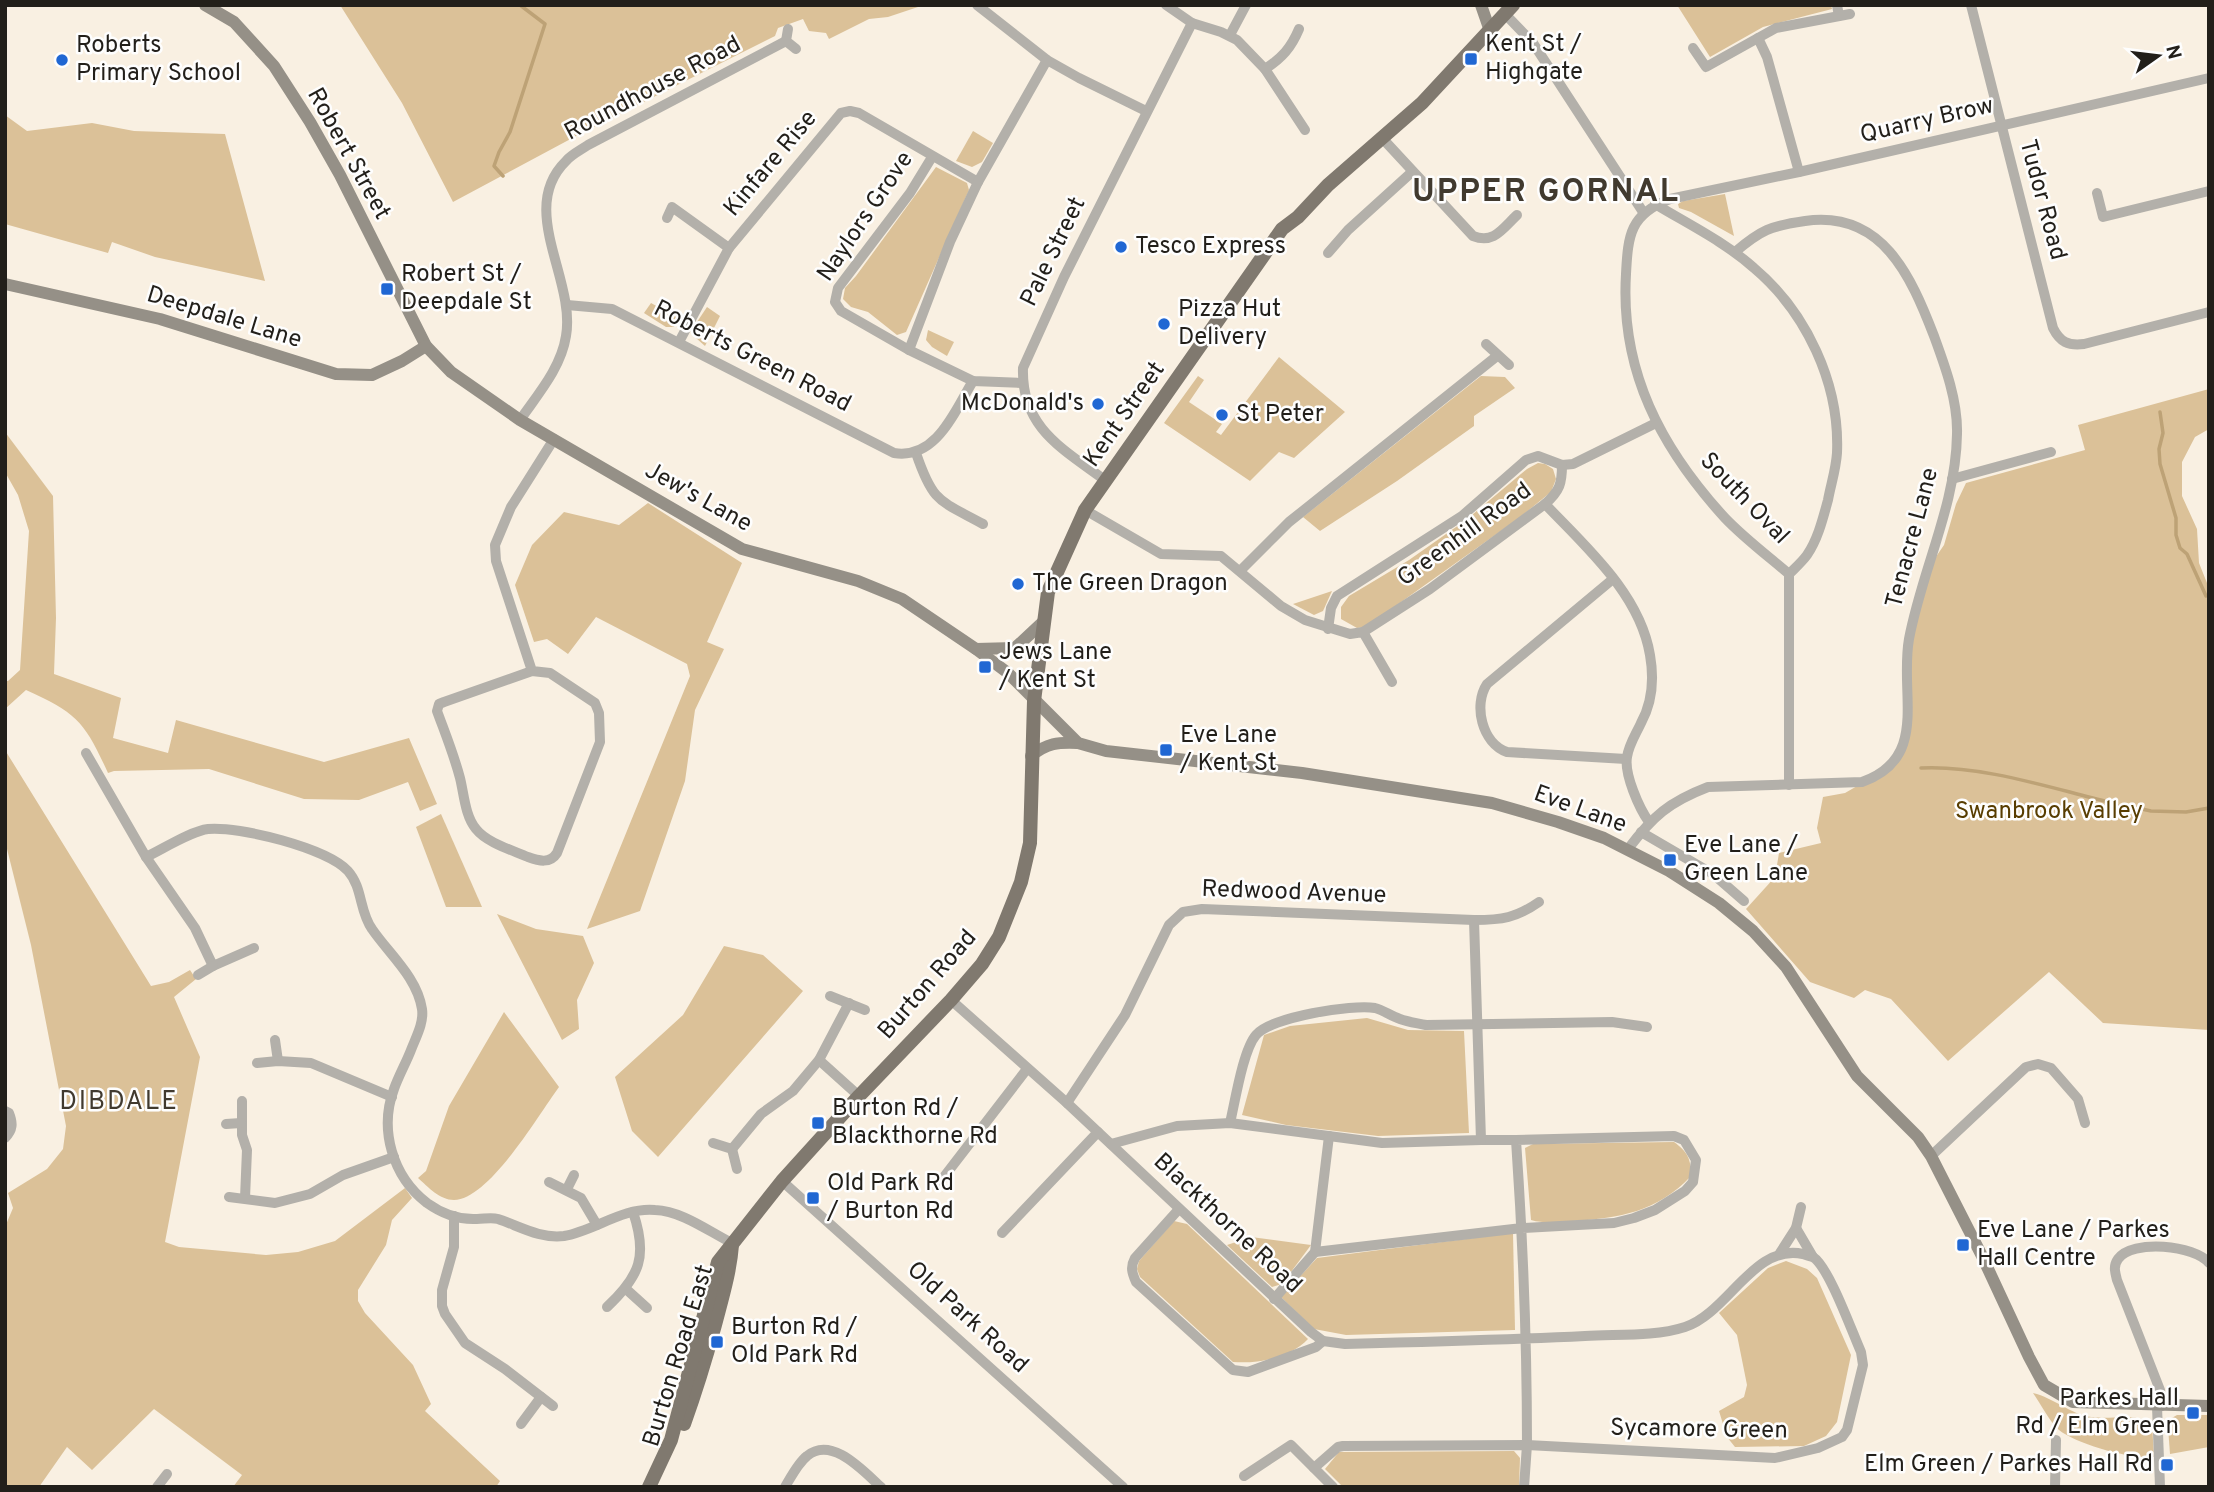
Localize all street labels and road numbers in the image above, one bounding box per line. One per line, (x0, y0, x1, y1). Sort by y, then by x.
street label: Roundhouse Road (560, 30, 746, 148)
street label: Robert Street (299, 83, 397, 225)
street label: Quarry Brow (1857, 91, 1997, 151)
street label: Kinfare Rise (718, 105, 824, 223)
street label: Tudor Road (2011, 136, 2073, 264)
street label: Naylors Grove (811, 146, 921, 288)
street label: Pale Street (1015, 192, 1093, 312)
street label: Deepdale Lane (143, 280, 305, 356)
street label: Roberts Green Road (648, 294, 856, 420)
street label: Kent Street (1078, 356, 1172, 474)
street label: South Oval (1693, 447, 1795, 551)
street label: Jew's Lane (639, 456, 757, 540)
street label: Tenacre Lane (1880, 465, 1946, 611)
street label: Greenhill Road (1392, 476, 1538, 594)
street label: Eve Lane (1529, 779, 1631, 841)
street label: Redwood Avenue (1201, 875, 1387, 911)
street label: Burton Road (872, 924, 984, 1046)
street label: Blackthorne Road (1146, 1147, 1308, 1301)
street label: Old Park Road (900, 1255, 1034, 1381)
street label: Burton Road East (637, 1261, 721, 1451)
street label: Sycamore Green (1610, 1413, 1788, 1447)

